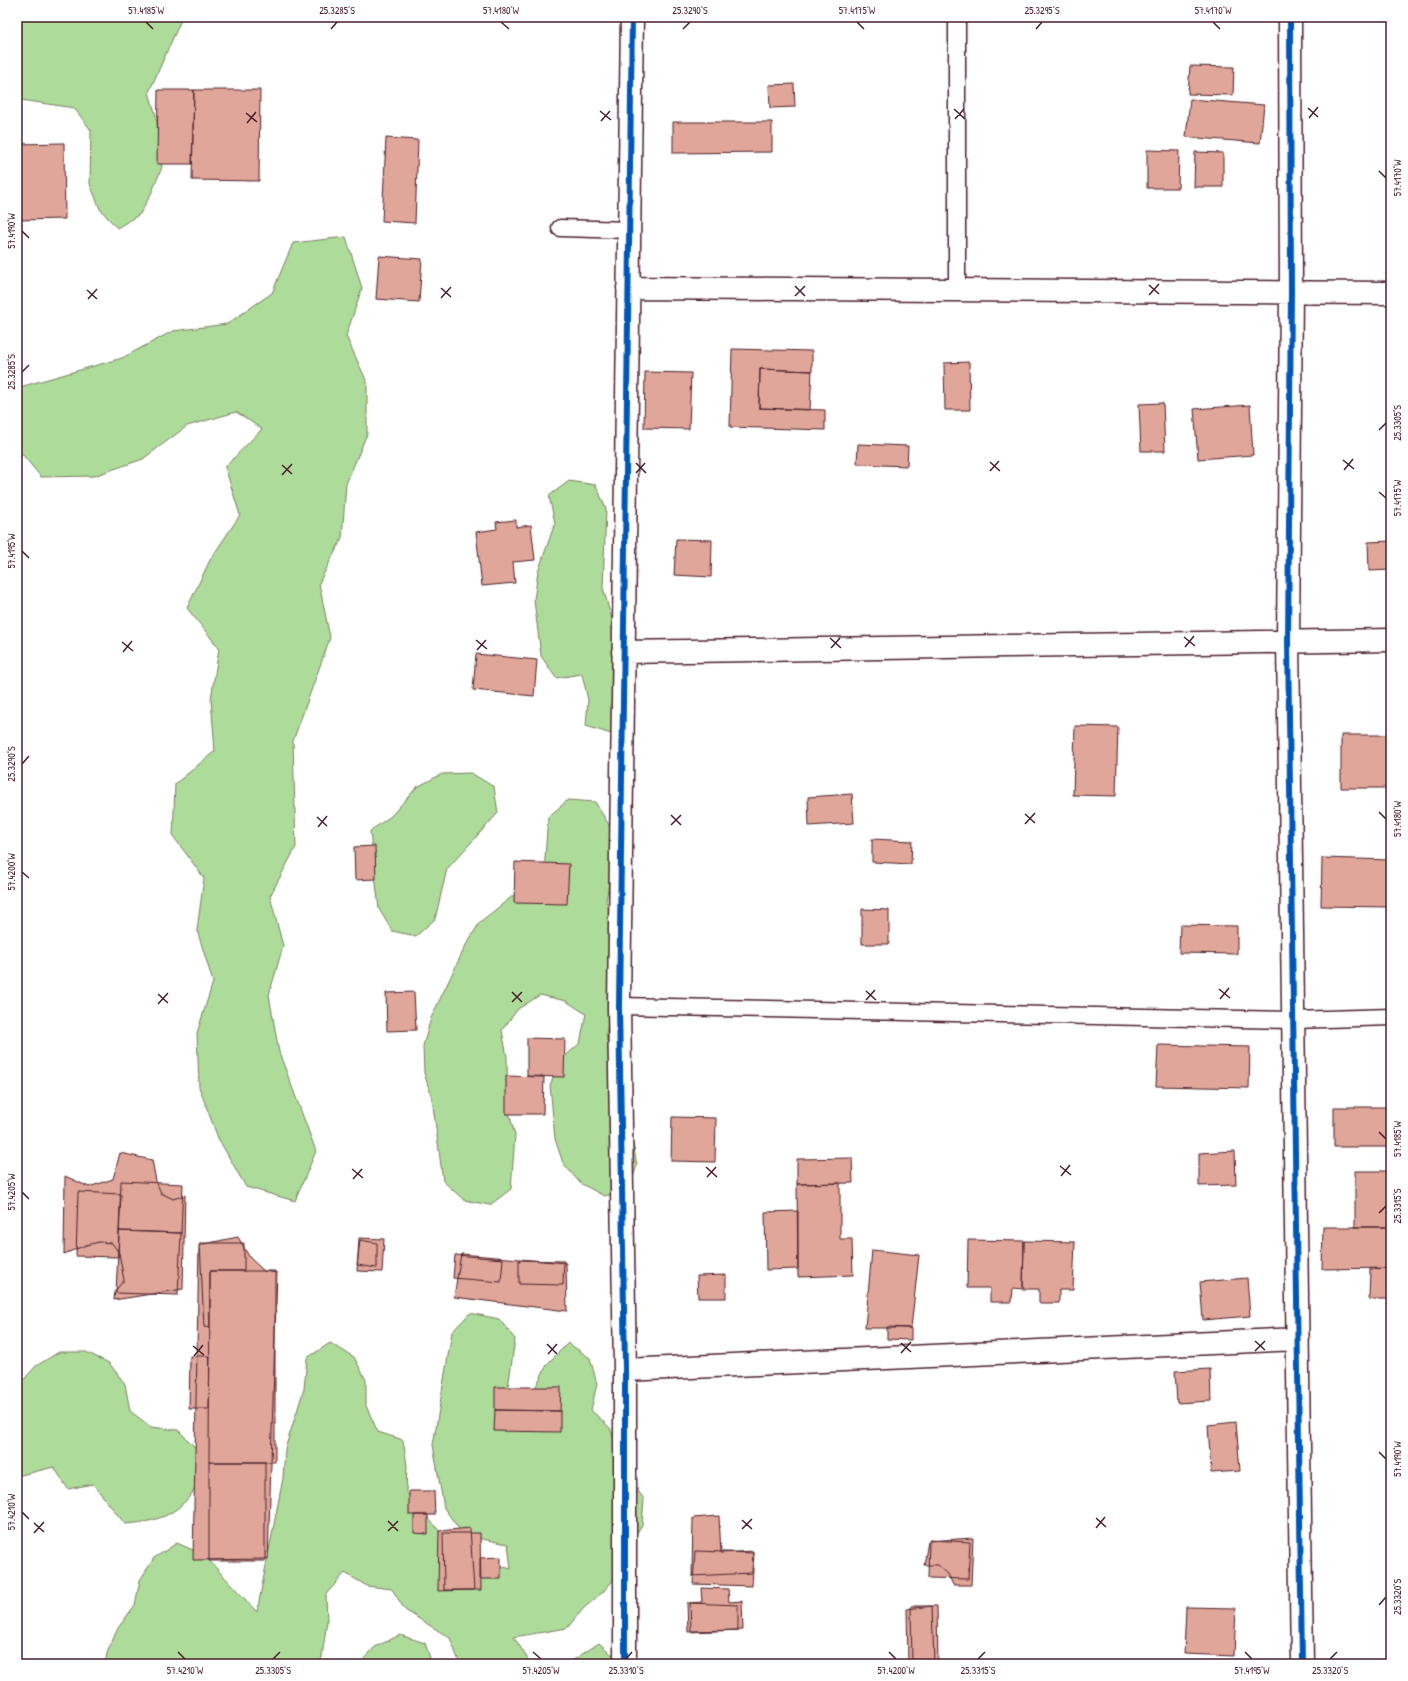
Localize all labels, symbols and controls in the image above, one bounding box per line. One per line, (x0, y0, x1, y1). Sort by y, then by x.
text: 57.4185°W (128, 4, 165, 17)
text: 25.3285°S (319, 4, 355, 17)
text: 57.4180°W (483, 4, 520, 17)
text: 25.3290°S (672, 4, 708, 17)
text: 57.4175°W (839, 4, 876, 17)
text: 25.3295°S (1024, 4, 1060, 17)
text: 57.4170°W (1195, 4, 1232, 17)
text: 57.4170°W (1391, 159, 1404, 196)
text: 57.4190°W (5, 213, 18, 249)
text: 25.3285°S (5, 354, 18, 390)
text: 25.3305°S (1391, 405, 1404, 441)
text: 57.4175°W (1391, 479, 1404, 516)
text: 57.4195°W (5, 533, 18, 569)
text: 25.3290°S (5, 746, 18, 782)
text: 57.4180°W (1391, 800, 1404, 837)
text: 57.4200°W (5, 853, 18, 891)
text: 57.4185°W (1391, 1120, 1404, 1157)
text: 57.4205°W (5, 1173, 18, 1210)
text: 25.3315°S (1391, 1188, 1404, 1223)
text: 57.4190°W (1391, 1441, 1404, 1477)
text: 57.4210°W (5, 1493, 18, 1530)
text: 25.3320°S (1391, 1579, 1404, 1615)
text: 57.4210°W (167, 1664, 204, 1677)
text: 25.3305°S (255, 1664, 291, 1677)
text: 57.4205°W (523, 1664, 560, 1677)
text: 25.3310°S (608, 1664, 644, 1677)
text: 57.4200°W (877, 1664, 915, 1677)
text: 25.3315°S (961, 1664, 996, 1677)
text: 57.4195°W (1234, 1664, 1270, 1677)
text: 25.3320°S (1312, 1664, 1348, 1677)

